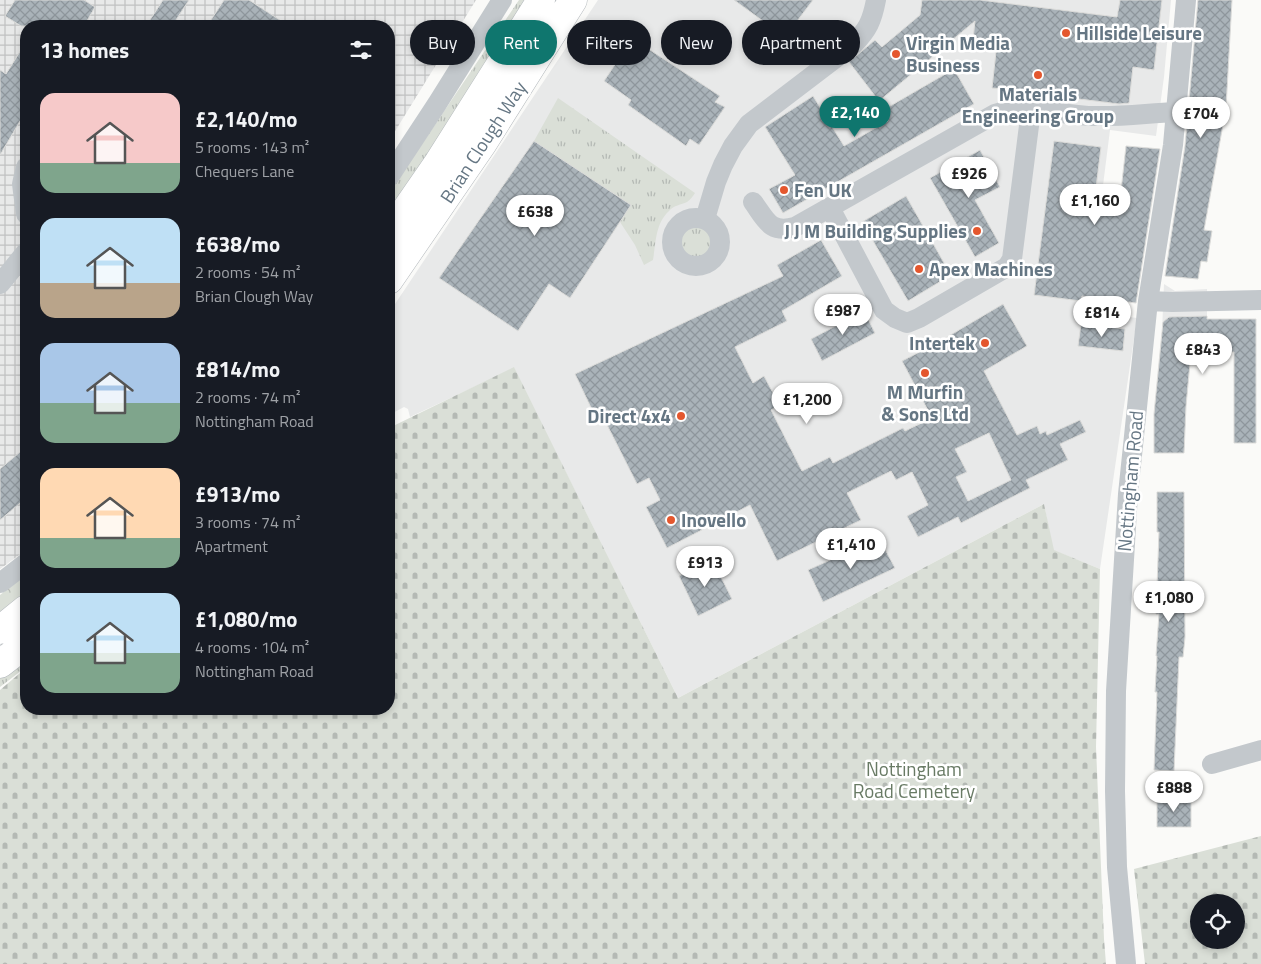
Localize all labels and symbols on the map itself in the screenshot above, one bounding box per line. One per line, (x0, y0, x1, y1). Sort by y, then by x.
place label: Hillside Leisure (1076, 18, 1202, 47)
marker: Hillside Leisure (1060, 27, 1072, 39)
place label: Virgin Media Business (906, 28, 1010, 79)
marker: Virgin Media Business (890, 48, 902, 60)
marker: Materials Engineering Group (1032, 69, 1044, 81)
street label: Brian Clough Way (432, 75, 533, 209)
place label: Materials Engineering Group (962, 79, 1114, 130)
pin: £2,140 (814, 96, 896, 138)
pin: £704 (1171, 96, 1231, 139)
pin: £926 (939, 156, 999, 199)
place label: Fen UK (794, 175, 852, 204)
marker: Fen UK (778, 184, 790, 196)
pin: £1,160 (1054, 184, 1136, 226)
pin: £638 (505, 194, 565, 237)
place label: J J M Building Supplies (784, 216, 967, 245)
marker: J J M Building Supplies (971, 225, 983, 237)
place label: Apex Machines (929, 254, 1053, 283)
marker: Apex Machines (913, 263, 925, 275)
pin: £987 (813, 294, 873, 336)
pin: £814 (1072, 296, 1132, 338)
place label: Intertek (909, 328, 975, 357)
pin: £843 (1173, 332, 1233, 375)
marker: Intertek (979, 337, 991, 349)
marker: M Murfin & Sons Ltd (919, 367, 931, 379)
place label: M Murfin & Sons Ltd (881, 377, 969, 428)
pin: £1,200 (766, 382, 848, 425)
place label: Direct 4x4 (587, 401, 671, 430)
street label: Nottingham Road (1109, 409, 1150, 553)
marker: Direct 4x4 (675, 410, 687, 422)
place label: Inovello (681, 505, 746, 534)
marker: Inovello (665, 514, 677, 526)
pin: £1,410 (810, 528, 892, 570)
pin: £913 (675, 546, 735, 588)
pin: £1,080 (1128, 580, 1210, 623)
park label: Nottingham Road Cemetery (853, 754, 975, 805)
pin: £888 (1144, 770, 1204, 813)

